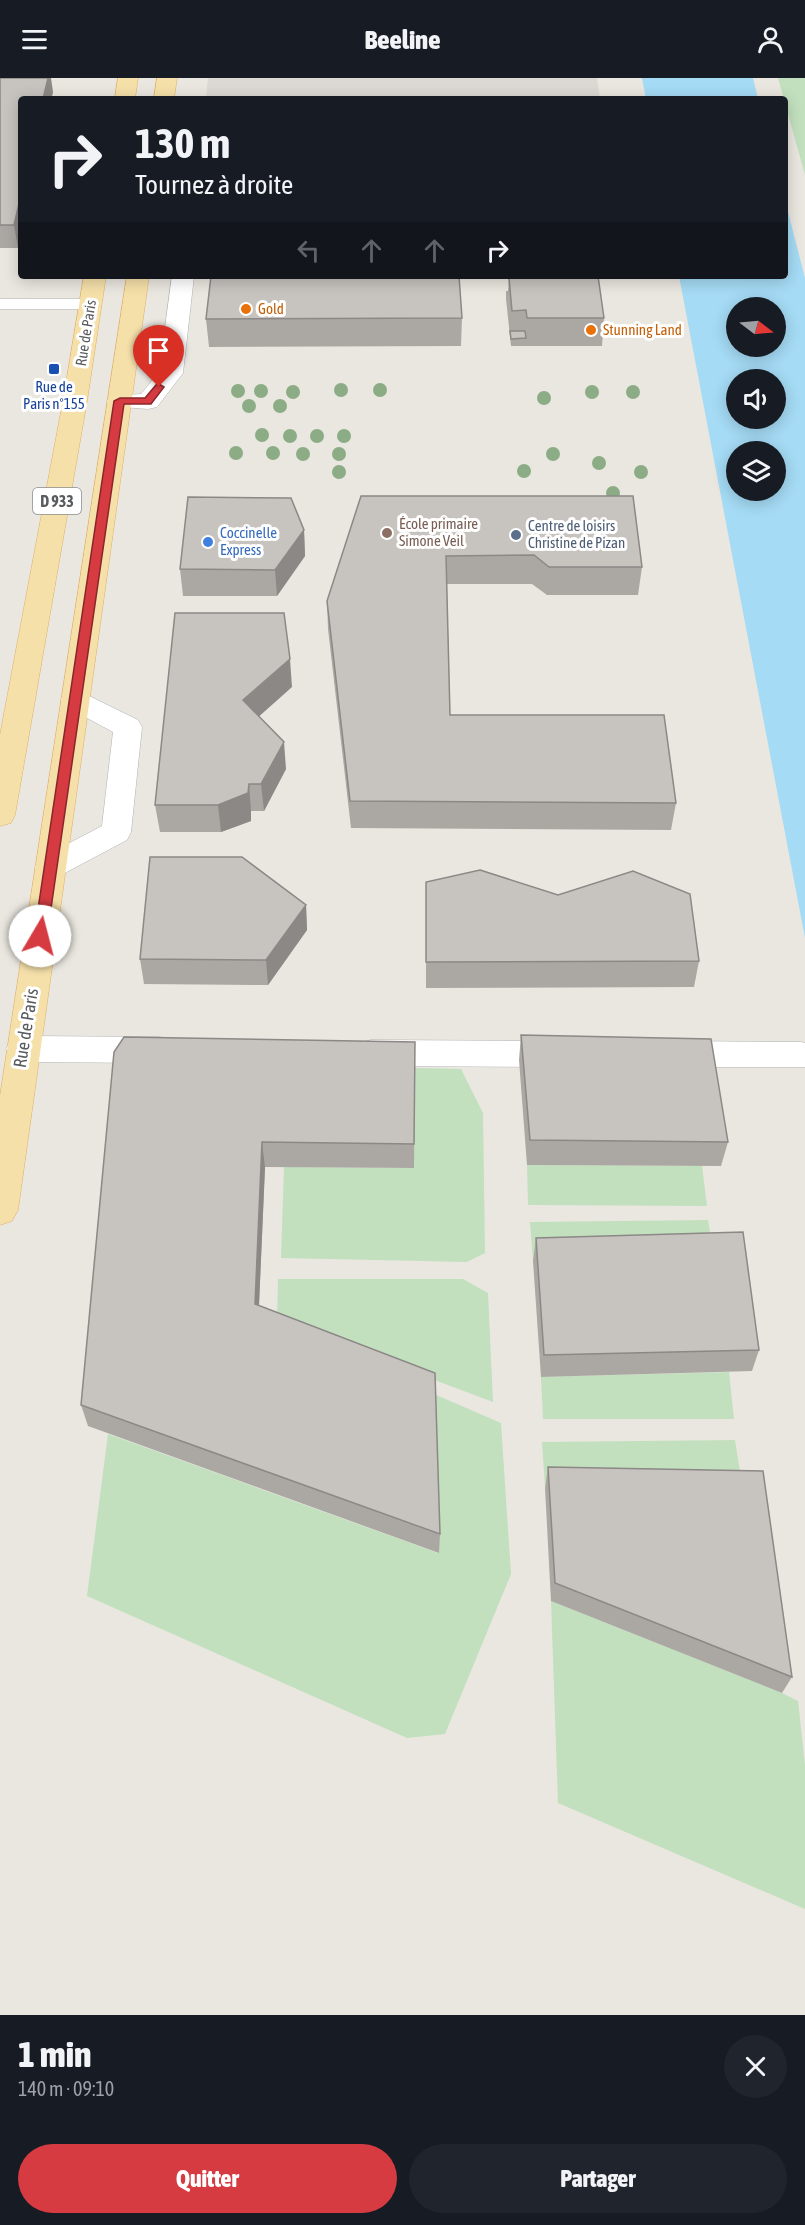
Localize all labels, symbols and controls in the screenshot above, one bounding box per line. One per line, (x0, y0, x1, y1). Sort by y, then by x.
icon: menu (18, 23, 51, 56)
icon: person (754, 23, 787, 56)
text: Beeline (365, 24, 440, 55)
text: 130 m (135, 119, 230, 167)
icon: right (36, 120, 114, 198)
text: Tournez à droite (135, 169, 293, 200)
icon: left (292, 234, 325, 267)
icon: ahead (355, 234, 388, 267)
icon: ahead (418, 234, 451, 267)
icon: right (481, 234, 514, 267)
north arrow (726, 297, 786, 357)
map controls (726, 297, 786, 501)
street label: Rue de Paris (72, 299, 99, 367)
place label: Gold (258, 300, 284, 317)
marker: Gold (239, 302, 253, 316)
place label: Stunning Land (603, 321, 682, 338)
marker: Stunning Land (584, 323, 598, 337)
pin (133, 325, 184, 387)
icon: arrive (142, 334, 175, 367)
marker: Rue de Paris n°155 (47, 362, 61, 376)
button: sound (726, 369, 786, 429)
place label: Rue de Paris n°155 (23, 378, 85, 412)
button: layers (726, 441, 786, 501)
road number: D 933 (33, 488, 81, 514)
place label: École primaire Simone Veil (399, 515, 478, 549)
place label: Centre de loisirs Christine de Pizan (528, 517, 625, 551)
place label: Coccinelle Express (220, 524, 277, 558)
marker: École primaire Simone Veil (380, 526, 394, 540)
marker: Centre de loisirs Christine de Pizan (509, 528, 523, 542)
marker: Coccinelle Express (201, 535, 215, 549)
position arrow (8, 904, 72, 968)
street label: Rue de Paris (9, 987, 42, 1069)
text: 1 min (18, 2033, 92, 2075)
button: close (724, 2035, 787, 2098)
text: 140 m · 09:10 (18, 2077, 114, 2100)
button: Quitter (18, 2144, 397, 2213)
button: Partager (409, 2144, 787, 2213)

